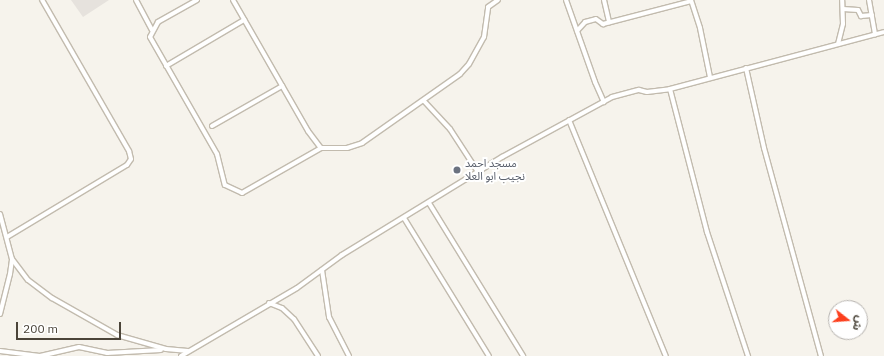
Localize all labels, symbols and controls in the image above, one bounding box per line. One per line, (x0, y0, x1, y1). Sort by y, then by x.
place label: مسجد احمد نجيب ابو العلا (465, 157, 525, 183)
marker: مسجد احمد نجيب ابو العلا (452, 165, 462, 175)
north arrow (828, 300, 868, 340)
scale bar (18, 314, 123, 340)
text: ش (850, 314, 867, 332)
text: 200 m (23, 321, 58, 336)

